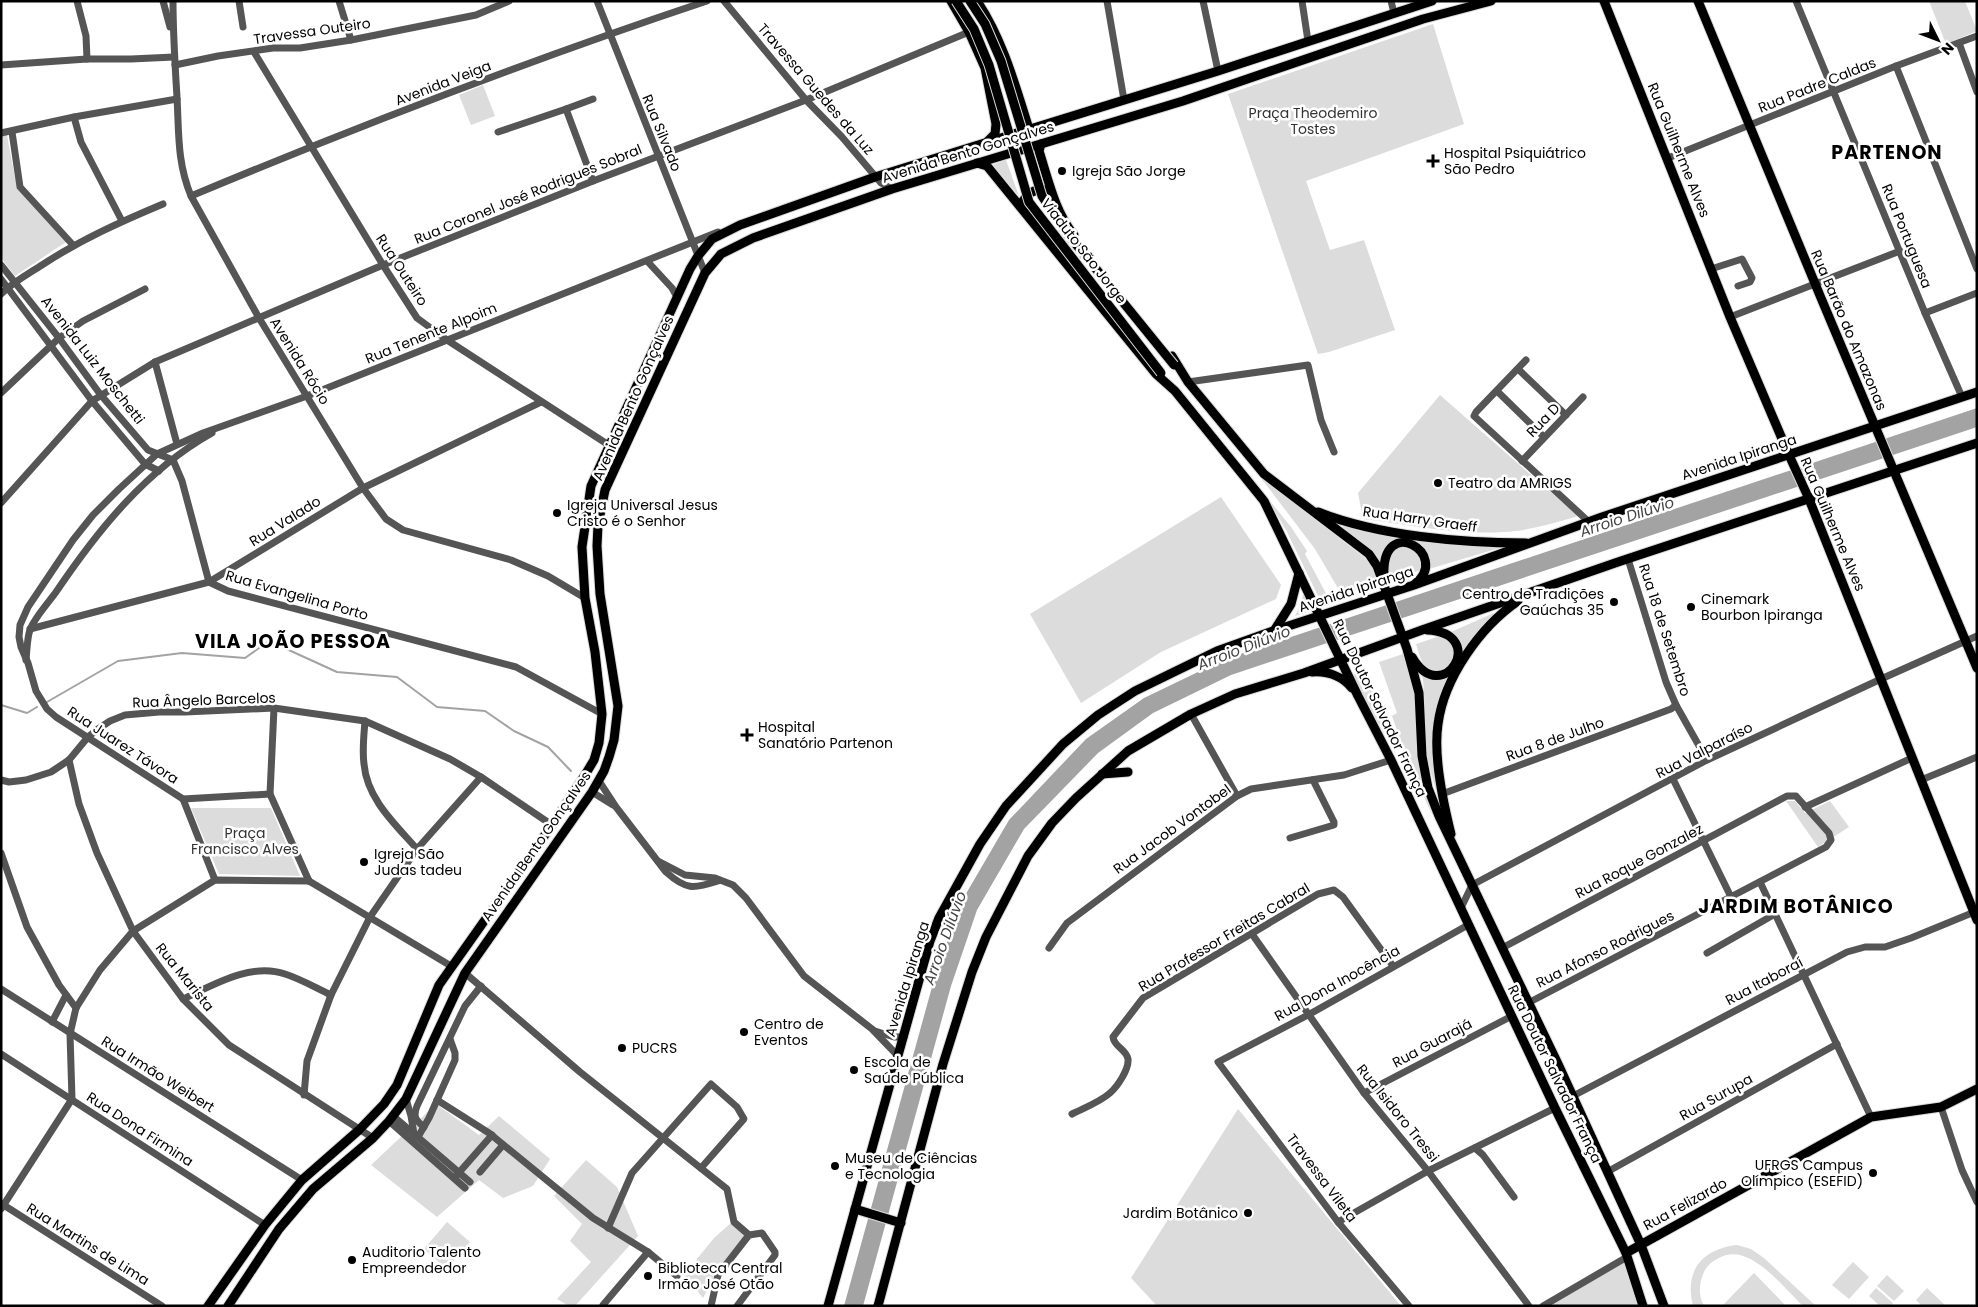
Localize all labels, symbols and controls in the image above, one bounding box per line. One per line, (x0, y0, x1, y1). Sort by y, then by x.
street label: Travessa Outeiro (252, 13, 372, 49)
north arrow (1913, 15, 1963, 65)
street label: Travessa Guedes da Luz (753, 19, 879, 159)
text: N (1937, 38, 1959, 59)
street label: Rua Padre Caldas (1755, 52, 1879, 118)
street label: Avenida Veiga (392, 55, 494, 111)
street label: Rua Guilherme Alves (1643, 80, 1715, 220)
street label: Rua Silvado (637, 91, 687, 175)
park label: Praça Theodemiro Tostes (1249, 103, 1377, 139)
street label: Avenida Bento Gonçalves (879, 116, 1057, 188)
street label: Rua Coronel José Rodrigues Sobral (411, 139, 645, 249)
district label: PARTENON (1831, 139, 1943, 166)
place label: Hospital Psiquiátrico São Pedro (1444, 143, 1586, 179)
marker: Hospital Psiquiátrico São Pedro (1426, 154, 1440, 168)
place label: Igreja São Jorge (1072, 161, 1186, 181)
marker: Igreja São Jorge (1056, 165, 1068, 177)
street label: Rua Portuguesa (1877, 181, 1937, 291)
street label: Viaduto São Jorge (1036, 194, 1132, 308)
street label: Rua Outeiro (371, 230, 433, 310)
street label: Rua Barão do Amazonas (1806, 247, 1892, 413)
street label: Avenida Luiz Moschetti (37, 292, 149, 428)
street label: Rua Tenente Alpoim (362, 297, 500, 369)
street label: Avenida Bento Gonçalves (587, 312, 679, 484)
street label: Avenida Rócio (265, 314, 335, 408)
street label: Rua D (1522, 398, 1564, 442)
street label: Avenida Ipiranga (1679, 429, 1799, 485)
street label: Rua Guilherme Alves (1796, 454, 1870, 594)
place label: Teatro da AMRIGS (1448, 473, 1572, 493)
marker: Teatro da AMRIGS (1432, 477, 1444, 489)
street label: Rua Valado (245, 491, 325, 551)
water label: Arroio Dilúvio (1576, 491, 1677, 542)
place label: Igreja Universal Jesus Cristo é o Senhor (567, 495, 718, 531)
street label: Rua Harry Graeff (1361, 501, 1479, 537)
marker: Igreja Universal Jesus Cristo é o Senhor (551, 507, 563, 519)
street label: Avenida Ipiranga (1296, 561, 1416, 617)
street label: Rua 18 de Setembro (1634, 561, 1696, 699)
street label: Rua Evangelina Porto (223, 565, 371, 625)
place label: Centro de Tradições Gaúchas 35 (1462, 584, 1604, 620)
place label: Cinemark Bourbon Ipiranga (1701, 589, 1823, 625)
marker: Centro de Tradições Gaúchas 35 (1608, 596, 1620, 608)
marker: Cinemark Bourbon Ipiranga (1685, 601, 1697, 613)
street label: Rua Doutor Salvador França (1328, 616, 1432, 800)
water label: Arroio Dilúvio (1193, 620, 1293, 675)
district label: VILA JOÃO PESSOA (195, 628, 391, 655)
street label: Rua Ângelo Barcelos (132, 688, 276, 712)
street label: Rua Juarez Távora (63, 701, 183, 789)
street label: Rua 8 de Julho (1503, 712, 1607, 766)
place label: Hospital Sanatório Partenon (758, 717, 893, 753)
street label: Rua Valparaíso (1652, 717, 1756, 783)
marker: Hospital Sanatório Partenon (740, 728, 754, 742)
street label: Avenida Bento Gonçalves (476, 767, 596, 925)
street label: Rua Jacob Vontobel (1109, 779, 1235, 879)
street label: Rua Roque Gonzalez (1572, 819, 1706, 903)
park label: Praça Francisco Alves (191, 823, 299, 859)
place label: Igreja São Judas tadeu (374, 844, 462, 880)
marker: Igreja São Judas tadeu (358, 856, 370, 868)
street label: Rua Professor Freitas Cabral (1135, 878, 1313, 996)
water label: Arroio Dilúvio (918, 888, 971, 988)
district label: JARDIM BOTÂNICO (1698, 893, 1894, 920)
street label: Rua Afonso Rodrigues (1532, 905, 1678, 993)
street label: Avenida Ipiranga (880, 919, 934, 1039)
street label: Rua Marista (151, 939, 219, 1015)
street label: Rua Dona Inocência (1271, 940, 1403, 1026)
street label: Rua Itaboraí (1722, 952, 1807, 1010)
street label: Rua Doutor Salvador França (1503, 982, 1607, 1166)
place label: Centro de Eventos (754, 1014, 824, 1050)
street label: Rua Guarajá (1389, 1014, 1475, 1072)
marker: Centro de Eventos (738, 1026, 750, 1038)
street label: Rua Irmão Weibert (98, 1031, 218, 1117)
place label: PUCRS (632, 1038, 677, 1058)
marker: PUCRS (616, 1042, 628, 1054)
place label: Escola de Saúde Pública (864, 1052, 964, 1088)
street label: Rua Isidoro Tressi (1352, 1060, 1444, 1166)
marker: Escola de Saúde Pública (848, 1064, 860, 1076)
street label: Rua Surupa (1676, 1069, 1756, 1125)
street label: Rua Dona Firmina (83, 1087, 197, 1171)
street label: Travessa Vileta (1282, 1130, 1362, 1226)
place label: Museu de Ciências e Tecnologia (845, 1148, 977, 1184)
place label: UFRGS Campus Olímpico (ESEFID) (1741, 1155, 1863, 1191)
marker: Museu de Ciências e Tecnologia (829, 1160, 841, 1172)
marker: UFRGS Campus Olímpico (ESEFID) (1867, 1167, 1879, 1179)
street label: Rua Felizardo (1640, 1173, 1730, 1235)
street label: Rua Martins de Lima (23, 1198, 153, 1290)
place label: Jardim Botânico (1123, 1203, 1238, 1223)
marker: Jardim Botânico (1242, 1207, 1254, 1219)
place label: Auditorio Talento Empreendedor (362, 1242, 481, 1278)
marker: Auditorio Talento Empreendedor (346, 1254, 358, 1266)
place label: Biblioteca Central Irmão José Otão (658, 1258, 783, 1294)
marker: Biblioteca Central Irmão José Otão (642, 1270, 654, 1282)

